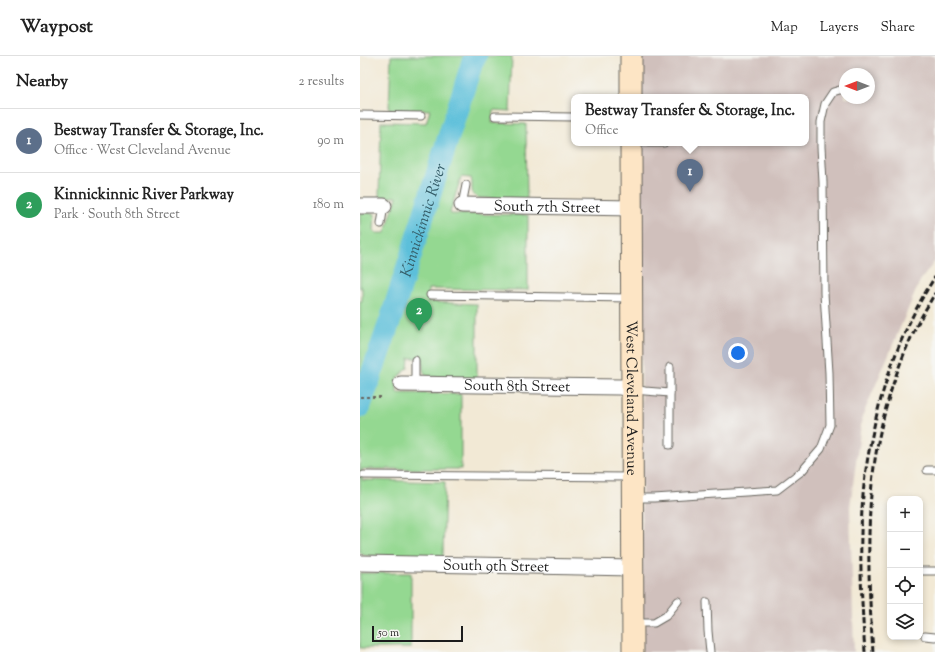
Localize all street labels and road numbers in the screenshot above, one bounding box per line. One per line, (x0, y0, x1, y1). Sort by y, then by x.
street label: South 7th Street (494, 197, 600, 219)
street label: West Cleveland Avenue (620, 320, 641, 476)
street label: South 8th Street (464, 376, 570, 398)
street label: South 9th Street (443, 556, 549, 578)

